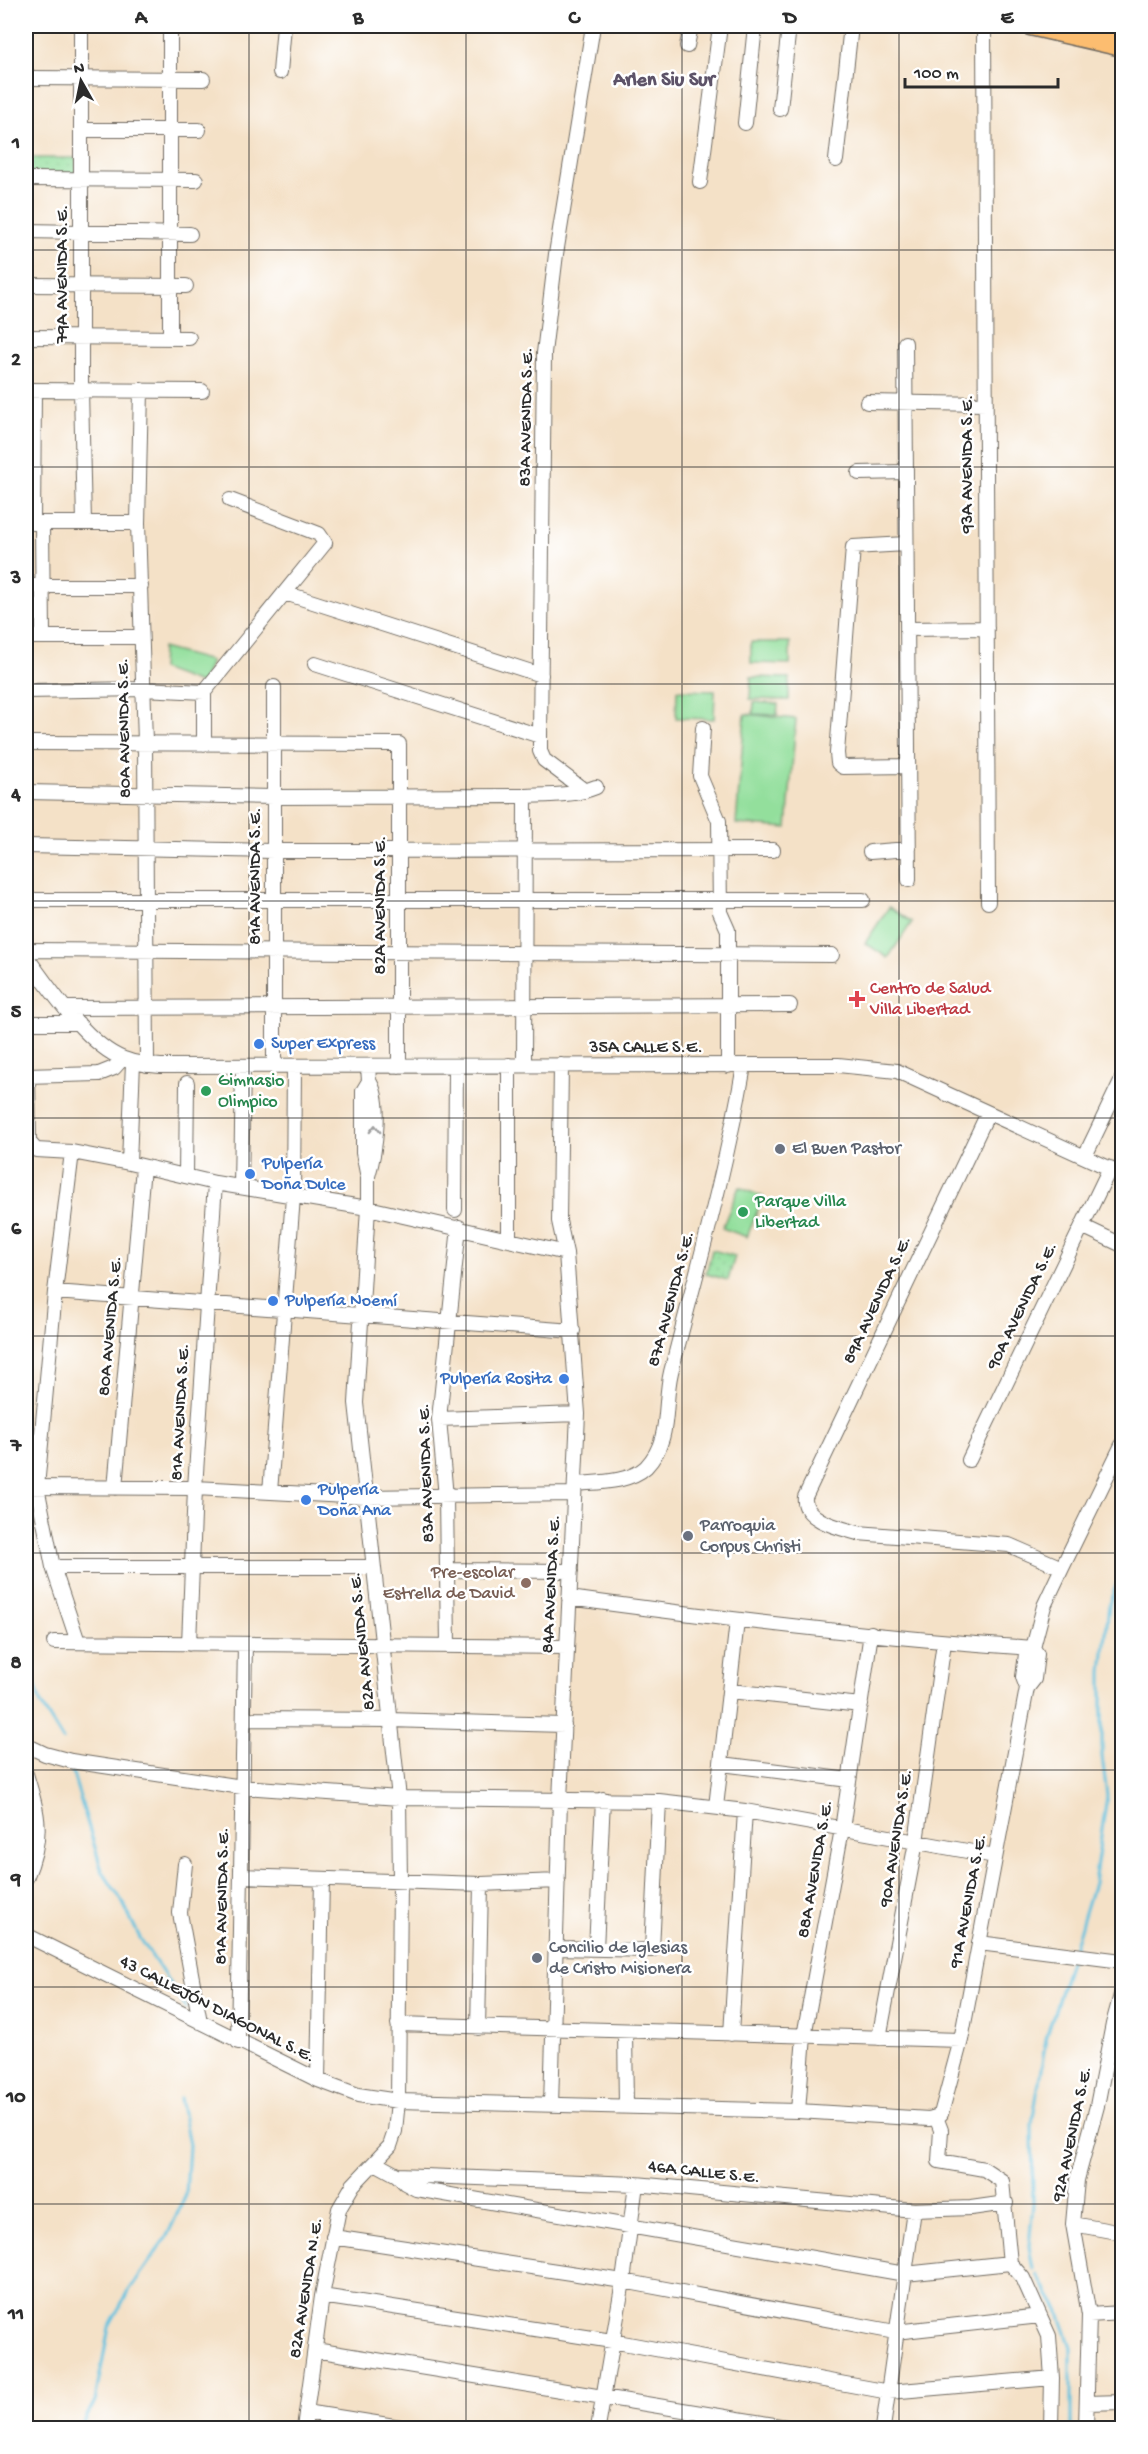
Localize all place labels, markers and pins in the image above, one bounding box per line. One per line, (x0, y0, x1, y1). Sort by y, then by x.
place label: Centro de Salud Villa Libertad (869, 979, 992, 1021)
marker: Centro de Salud Villa Libertad (848, 990, 866, 1008)
place label: Super Express (271, 1034, 376, 1055)
marker: Super Express (252, 1037, 266, 1051)
place label: Gimnasio Olimpico (218, 1071, 284, 1113)
marker: Gimnasio Olimpico (199, 1084, 213, 1098)
place label: El Buen Pastor (792, 1139, 902, 1160)
marker: El Buen Pastor (773, 1142, 787, 1156)
place label: Pulpería Doña Dulce (261, 1154, 346, 1196)
marker: Pulpería Doña Dulce (243, 1167, 257, 1181)
place label: Parque Villa Libertad (754, 1192, 847, 1234)
marker: Parque Villa Libertad (736, 1205, 750, 1219)
place label: Pulpería Noemí (284, 1291, 398, 1312)
marker: Pulpería Noemí (266, 1294, 280, 1308)
place label: Pulpería Rosita (439, 1369, 553, 1390)
marker: Pulpería Rosita (557, 1372, 571, 1386)
place label: Pulpería Doña Ana (317, 1480, 392, 1522)
marker: Pulpería Doña Ana (299, 1493, 313, 1507)
place label: Parroquia Corpus Christi (699, 1516, 801, 1558)
marker: Parroquia Corpus Christi (681, 1529, 695, 1543)
place label: Pre-escolar Estrella de David (383, 1563, 516, 1605)
marker: Pre-escolar Estrella de David (519, 1576, 533, 1590)
place label: Concilio de Iglesias de Cristo Misionera (549, 1938, 692, 1980)
marker: Concilio de Iglesias de Cristo Misionera (530, 1951, 544, 1965)

